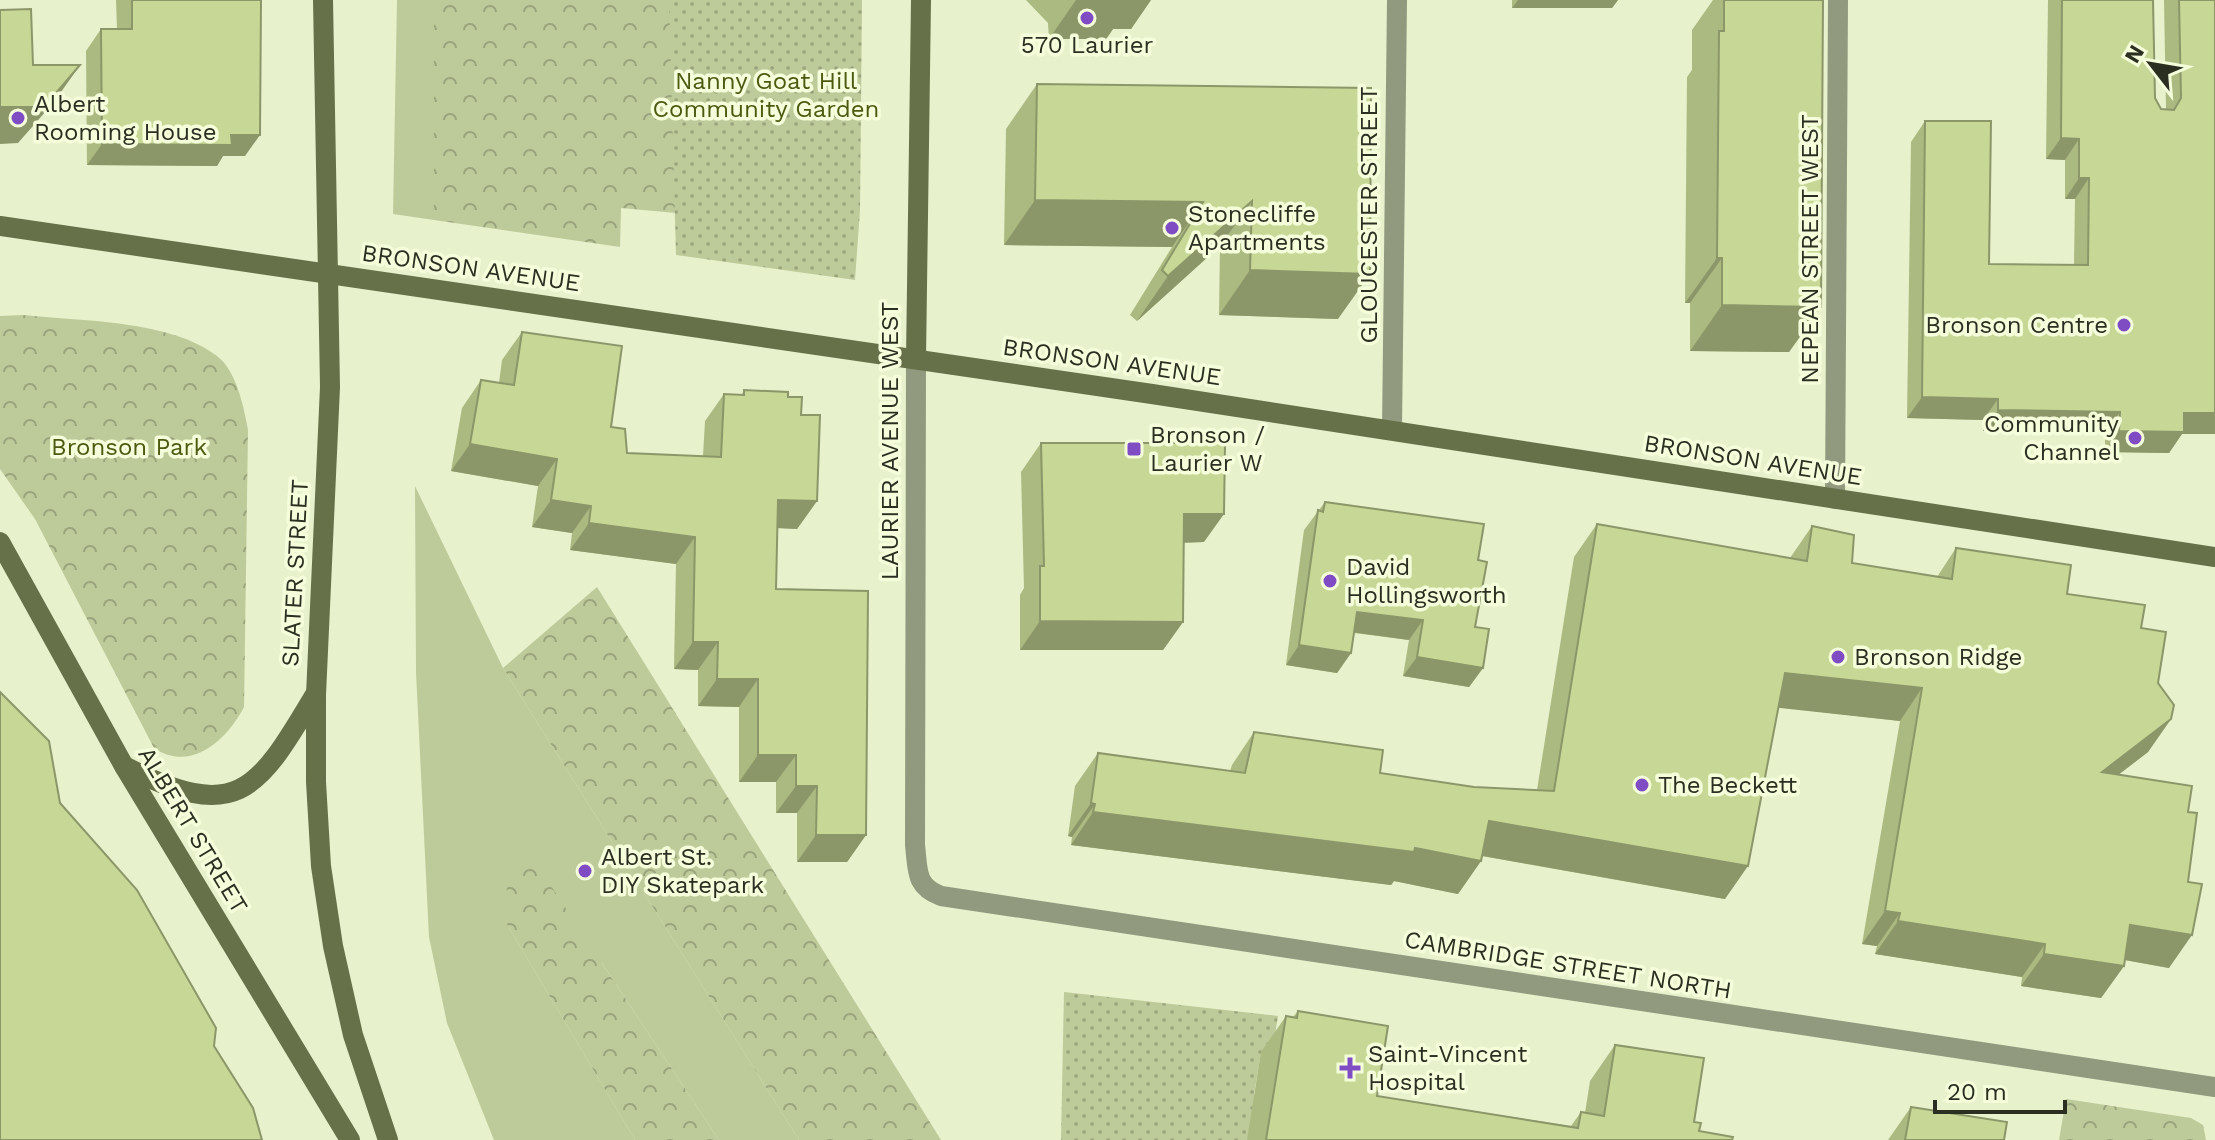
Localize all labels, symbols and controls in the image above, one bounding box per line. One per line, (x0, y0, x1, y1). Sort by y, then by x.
marker: 570 Laurier (1078, 9, 1096, 27)
north arrow (2111, 24, 2191, 104)
place label: 570 Laurier (1021, 31, 1154, 59)
text: N (2119, 41, 2149, 67)
park label: Nanny Goat Hill Community Garden (653, 67, 879, 123)
street label: GLOUCESTER STREET (1355, 87, 1383, 343)
place label: Albert Rooming House (34, 90, 217, 146)
marker: Albert Rooming House (9, 109, 27, 127)
street label: NEPEAN STREET WEST (1796, 114, 1824, 384)
place label: Stonecliffe Apartments (1188, 200, 1326, 256)
marker: Stonecliffe Apartments (1163, 219, 1181, 237)
street label: BRONSON AVENUE (360, 239, 582, 297)
street label: LAURIER AVENUE WEST (876, 302, 904, 580)
place label: Bronson Centre (1925, 311, 2108, 339)
marker: Bronson Centre (2115, 316, 2133, 334)
street label: BRONSON AVENUE (1001, 333, 1223, 391)
place label: Community Channel (1984, 410, 2120, 466)
place label: Bronson / Laurier W (1150, 421, 1265, 477)
street label: BRONSON AVENUE (1642, 429, 1864, 491)
marker: Community Channel (2126, 429, 2144, 447)
park label: Bronson Park (51, 433, 207, 461)
marker: Bronson / Laurier W (1125, 440, 1143, 458)
street label: SLATER STREET (276, 479, 314, 667)
place label: David Hollingsworth (1346, 553, 1507, 609)
marker: David Hollingsworth (1321, 572, 1339, 590)
place label: Bronson Ridge (1854, 643, 2022, 671)
marker: Bronson Ridge (1829, 648, 1847, 666)
street label: ALBERT STREET (132, 742, 254, 918)
place label: The Beckett (1658, 771, 1797, 799)
marker: The Beckett (1633, 776, 1651, 794)
place label: Albert St. DIY Skatepark (601, 843, 764, 899)
marker: Albert St. DIY Skatepark (576, 862, 594, 880)
street label: CAMBRIDGE STREET NORTH (1403, 925, 1733, 1005)
place label: Saint-Vincent Hospital (1368, 1040, 1527, 1096)
marker: Saint-Vincent Hospital (1339, 1057, 1361, 1079)
scale bar (1935, 1064, 2065, 1114)
text: 20 m (1947, 1078, 2007, 1106)

